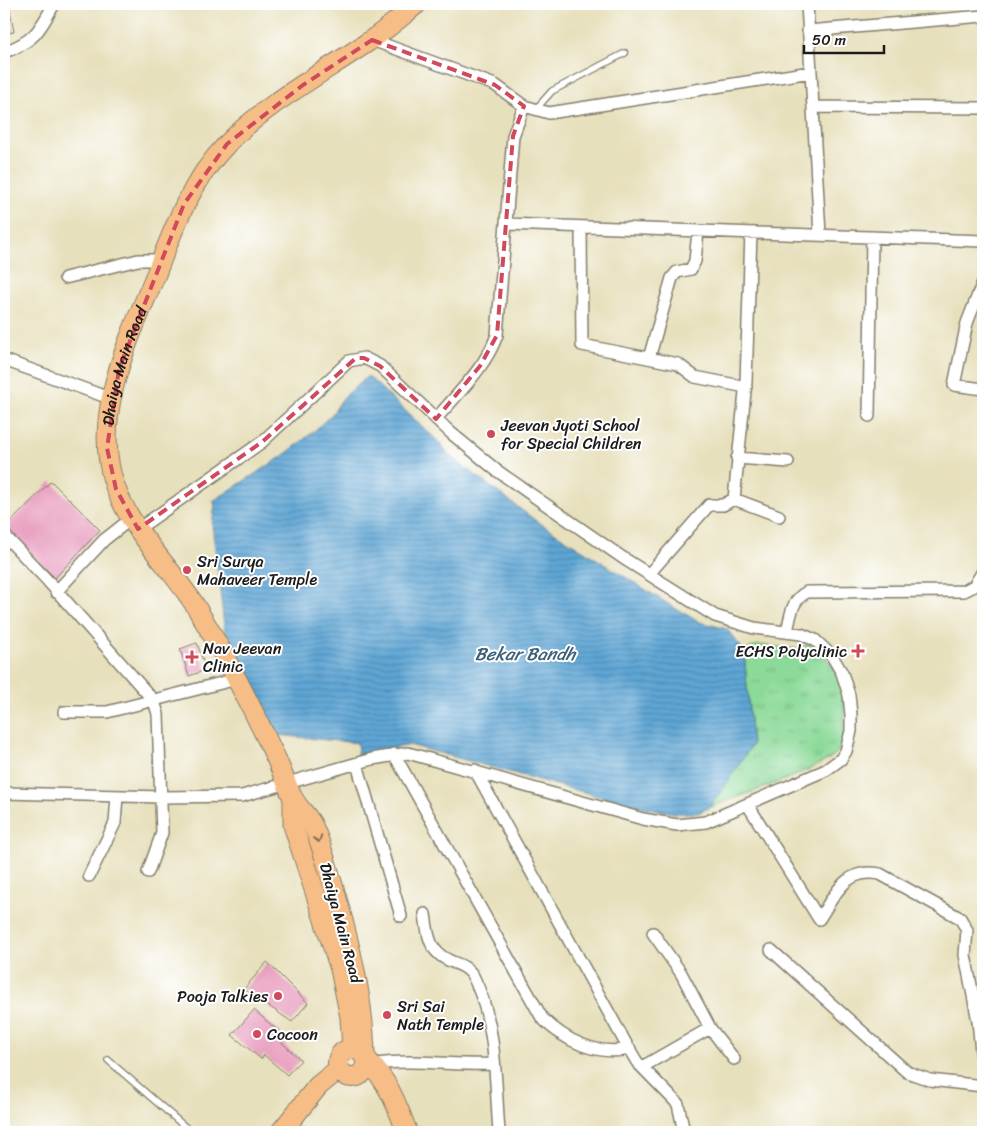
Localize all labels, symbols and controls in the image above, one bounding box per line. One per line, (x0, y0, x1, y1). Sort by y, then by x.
scale bar (804, 22, 884, 54)
text: 50 m (812, 27, 847, 53)
street label: Dhaiya Main Road (93, 300, 156, 427)
place label: Jeevan Jyoti School for Special Children (500, 411, 642, 458)
marker: Jeevan Jyoti School for Special Children (485, 428, 497, 440)
place label: Sri Surya Mahaveer Temple (197, 547, 318, 594)
marker: Sri Surya Mahaveer Temple (181, 564, 193, 576)
place label: Nav Jeevan Clinic (203, 634, 282, 681)
place label: ECHS Polyclinic (735, 637, 847, 666)
water label: Bekar Bandh (475, 638, 577, 670)
marker: ECHS Polyclinic (851, 644, 865, 658)
marker: Nav Jeevan Clinic (185, 650, 199, 664)
one-way arrow (312, 835, 322, 843)
street label: Dhaiya Main Road (311, 860, 371, 988)
place label: Pooja Talkies (177, 982, 269, 1011)
marker: Pooja Talkies (272, 990, 284, 1002)
place label: Sri Sai Nath Temple (397, 992, 484, 1039)
marker: Sri Sai Nath Temple (381, 1009, 393, 1021)
place label: Cocoon (267, 1020, 318, 1049)
marker: Cocoon (251, 1028, 263, 1040)

